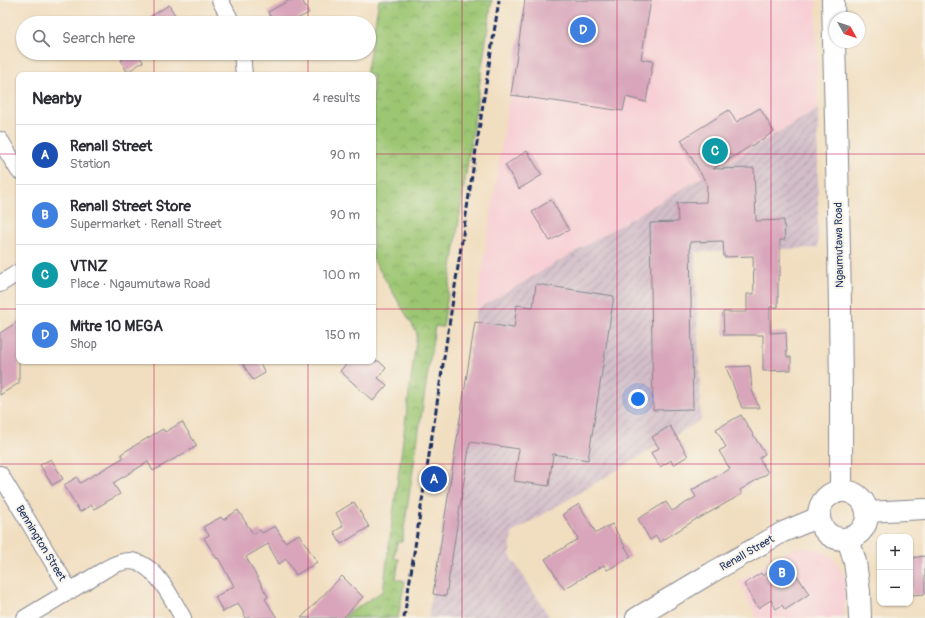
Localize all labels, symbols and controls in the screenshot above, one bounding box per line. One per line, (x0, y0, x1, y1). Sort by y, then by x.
north arrow (829, 12, 865, 48)
pin: D (570, 15, 596, 45)
search box (16, 16, 376, 60)
icon: search (30, 27, 52, 49)
text: Search here (62, 29, 135, 48)
text: Nearby (32, 88, 81, 109)
text: 4 results (313, 90, 360, 106)
pin: C (702, 136, 728, 166)
text: Renall Street (70, 137, 152, 156)
text: A (41, 147, 49, 163)
text: 90 m (330, 147, 360, 163)
text: Station (70, 156, 110, 172)
text: Renall Street Store (70, 197, 191, 216)
street label: Ngaumutawa Road (832, 202, 846, 288)
text: B (41, 207, 49, 223)
text: 90 m (330, 207, 360, 223)
text: Supermarket · Renall Street (70, 216, 222, 232)
text: VTNZ (70, 257, 108, 276)
text: C (41, 267, 49, 283)
text: 100 m (323, 267, 360, 283)
text: Place · Ngaumutawa Road (70, 276, 210, 292)
text: Mitre 10 MEGA (70, 317, 163, 336)
text: D (41, 327, 49, 343)
text: 150 m (325, 327, 360, 343)
text: Shop (70, 336, 97, 352)
your location (628, 389, 648, 409)
pin: A (421, 464, 447, 494)
street label: Bennington Street (13, 503, 69, 584)
street label: Renall Street (718, 532, 777, 574)
map controls (877, 534, 913, 606)
button: + (877, 534, 913, 570)
pin: B (769, 558, 795, 588)
button: − (877, 570, 913, 606)

